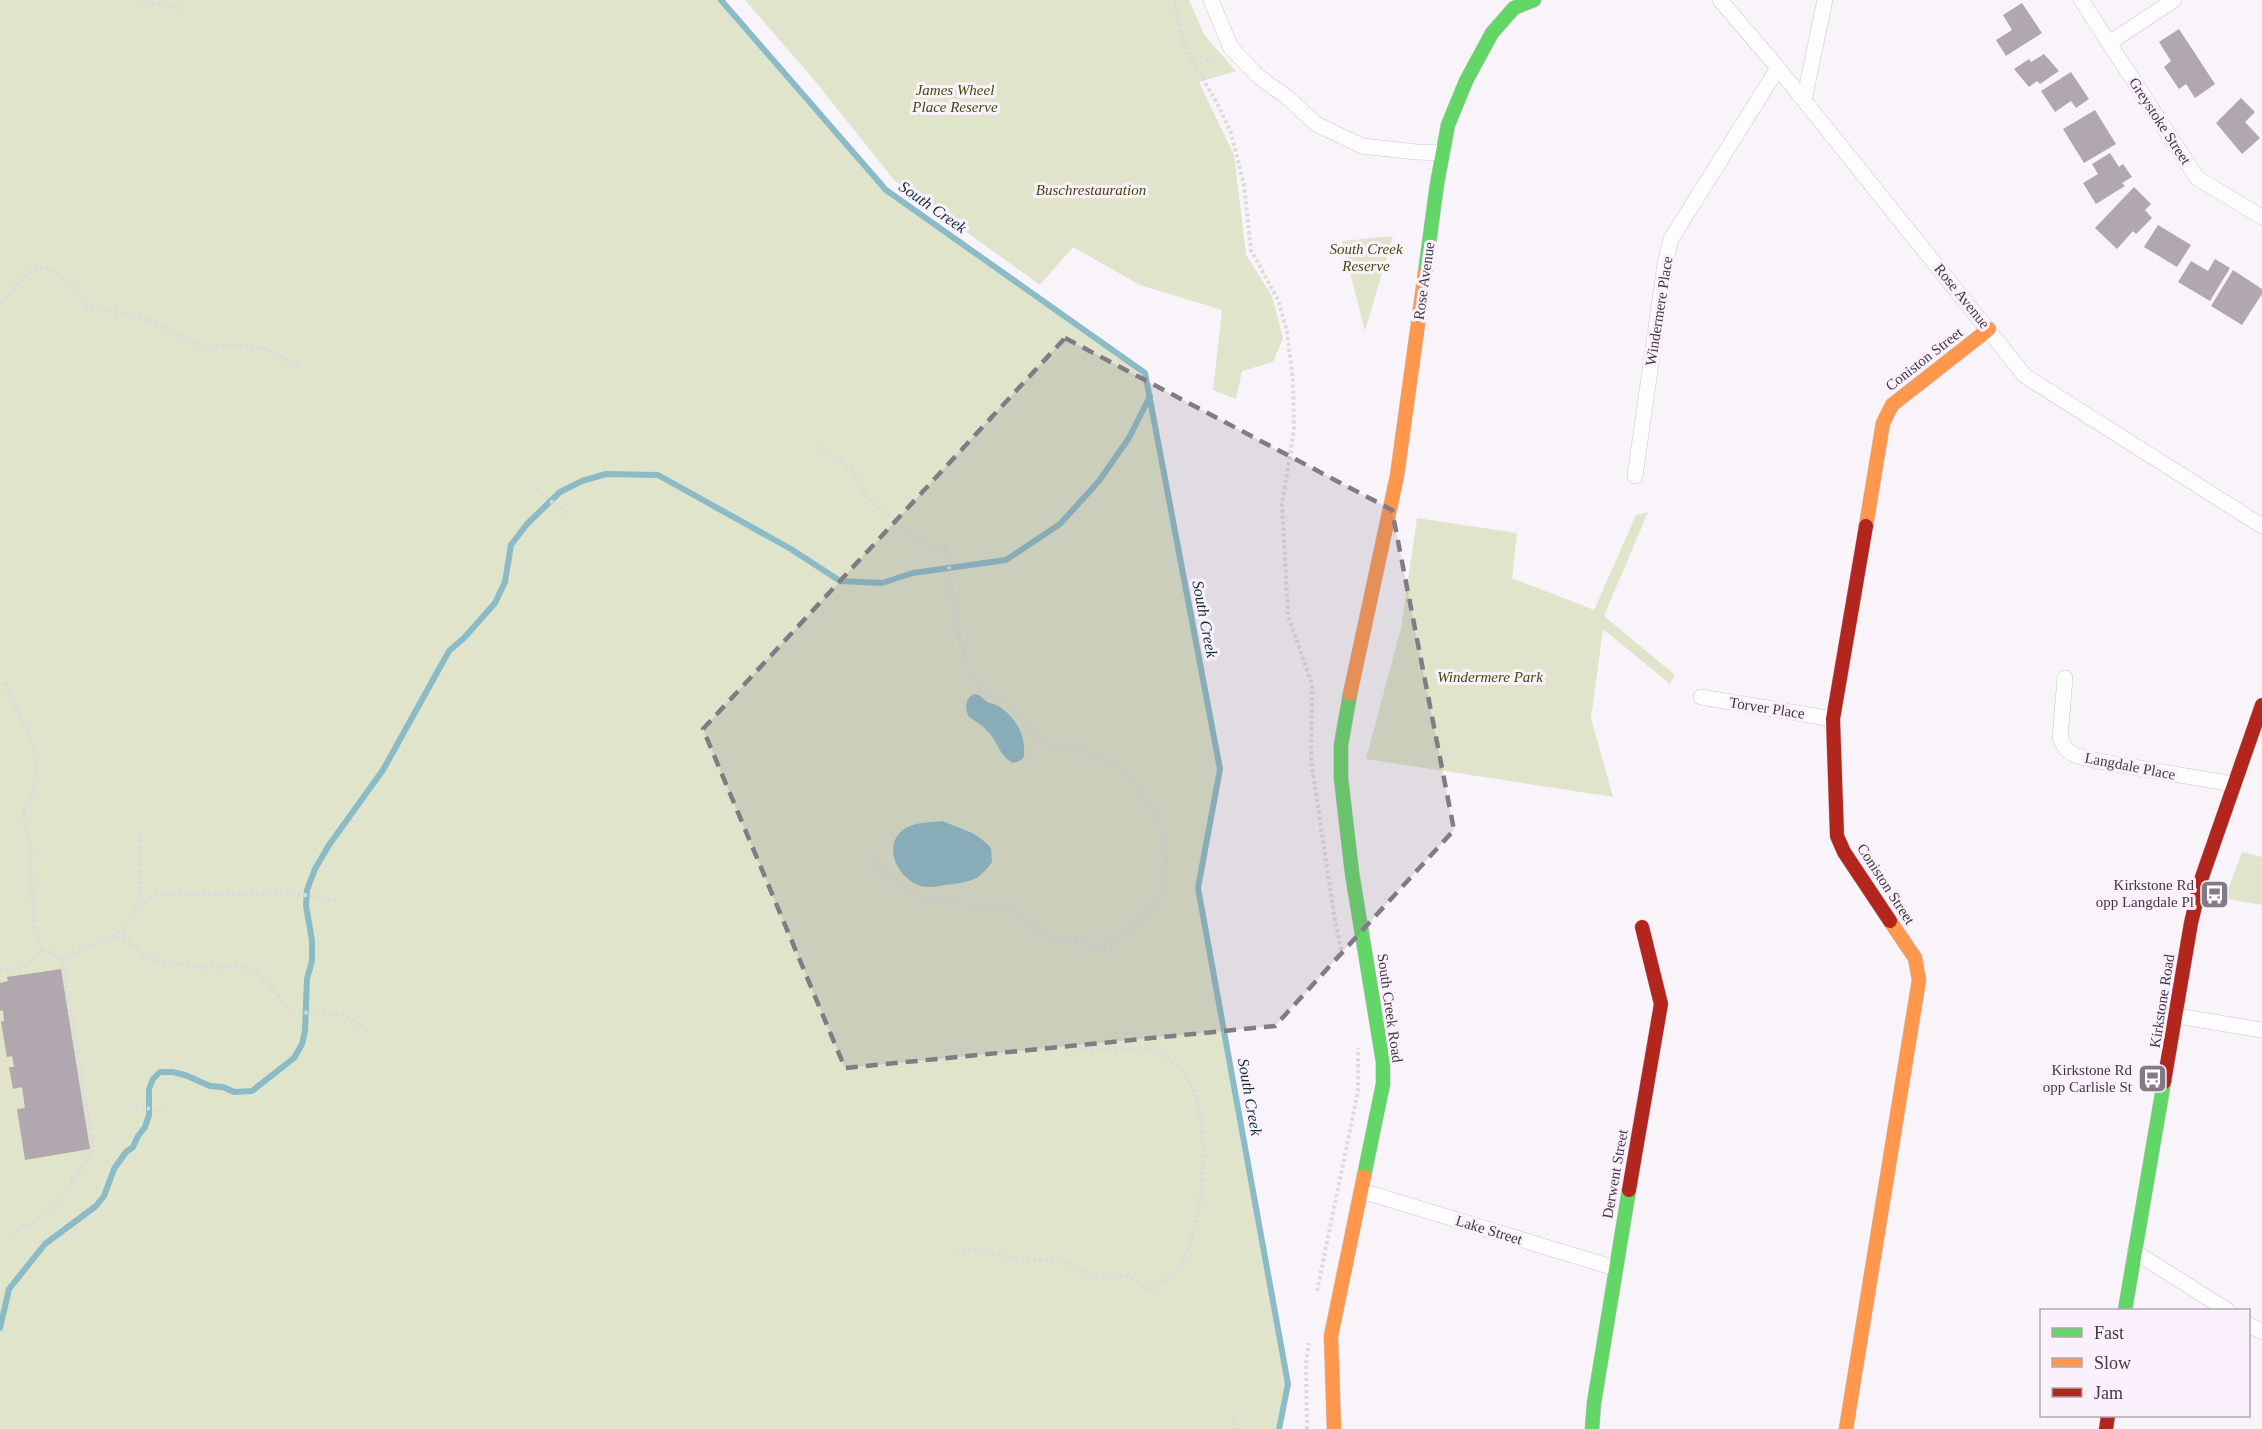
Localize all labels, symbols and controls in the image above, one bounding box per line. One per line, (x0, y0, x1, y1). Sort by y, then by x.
street label: Greystoke Street (2126, 75, 2194, 168)
park label: James Wheel Place Reserve (911, 82, 998, 115)
water label: South Creek (896, 178, 971, 237)
park label: Buschrestauration (1036, 182, 1146, 198)
park label: South Creek Reserve (1329, 241, 1403, 274)
street label: Rose Avenue (1411, 241, 1437, 321)
street label: Windermere Place (1642, 255, 1676, 367)
street label: Rose Avenue (1931, 260, 1993, 332)
street label: Coniston Street (1882, 324, 1966, 394)
water label: South Creek (1189, 579, 1221, 660)
park label: Windermere Park (1437, 669, 1543, 685)
street label: Torver Place (1728, 694, 1806, 722)
street label: Langdale Place (2083, 749, 2177, 783)
street label: Coniston Street (1854, 841, 1918, 928)
place label: Kirkstone Rd opp Langdale Pl (2096, 877, 2194, 910)
bus stop icon: Kirkstone Rd opp Langdale Pl (2199, 878, 2231, 910)
street label: South Creek Road (1374, 952, 1406, 1064)
street label: Kirkstone Road (2147, 953, 2177, 1049)
water label: South Creek (1235, 1057, 1265, 1138)
place label: Kirkstone Rd opp Carlisle St (2043, 1062, 2133, 1095)
bus stop icon: Kirkstone Rd opp Carlisle St (2137, 1063, 2169, 1095)
street label: Derwent Street (1599, 1127, 1631, 1220)
street label: Lake Street (1454, 1212, 1525, 1248)
legend (2040, 1309, 2250, 1417)
text: Fast (2094, 1323, 2124, 1343)
text: Slow (2094, 1353, 2131, 1373)
text: Jam (2094, 1383, 2123, 1403)

